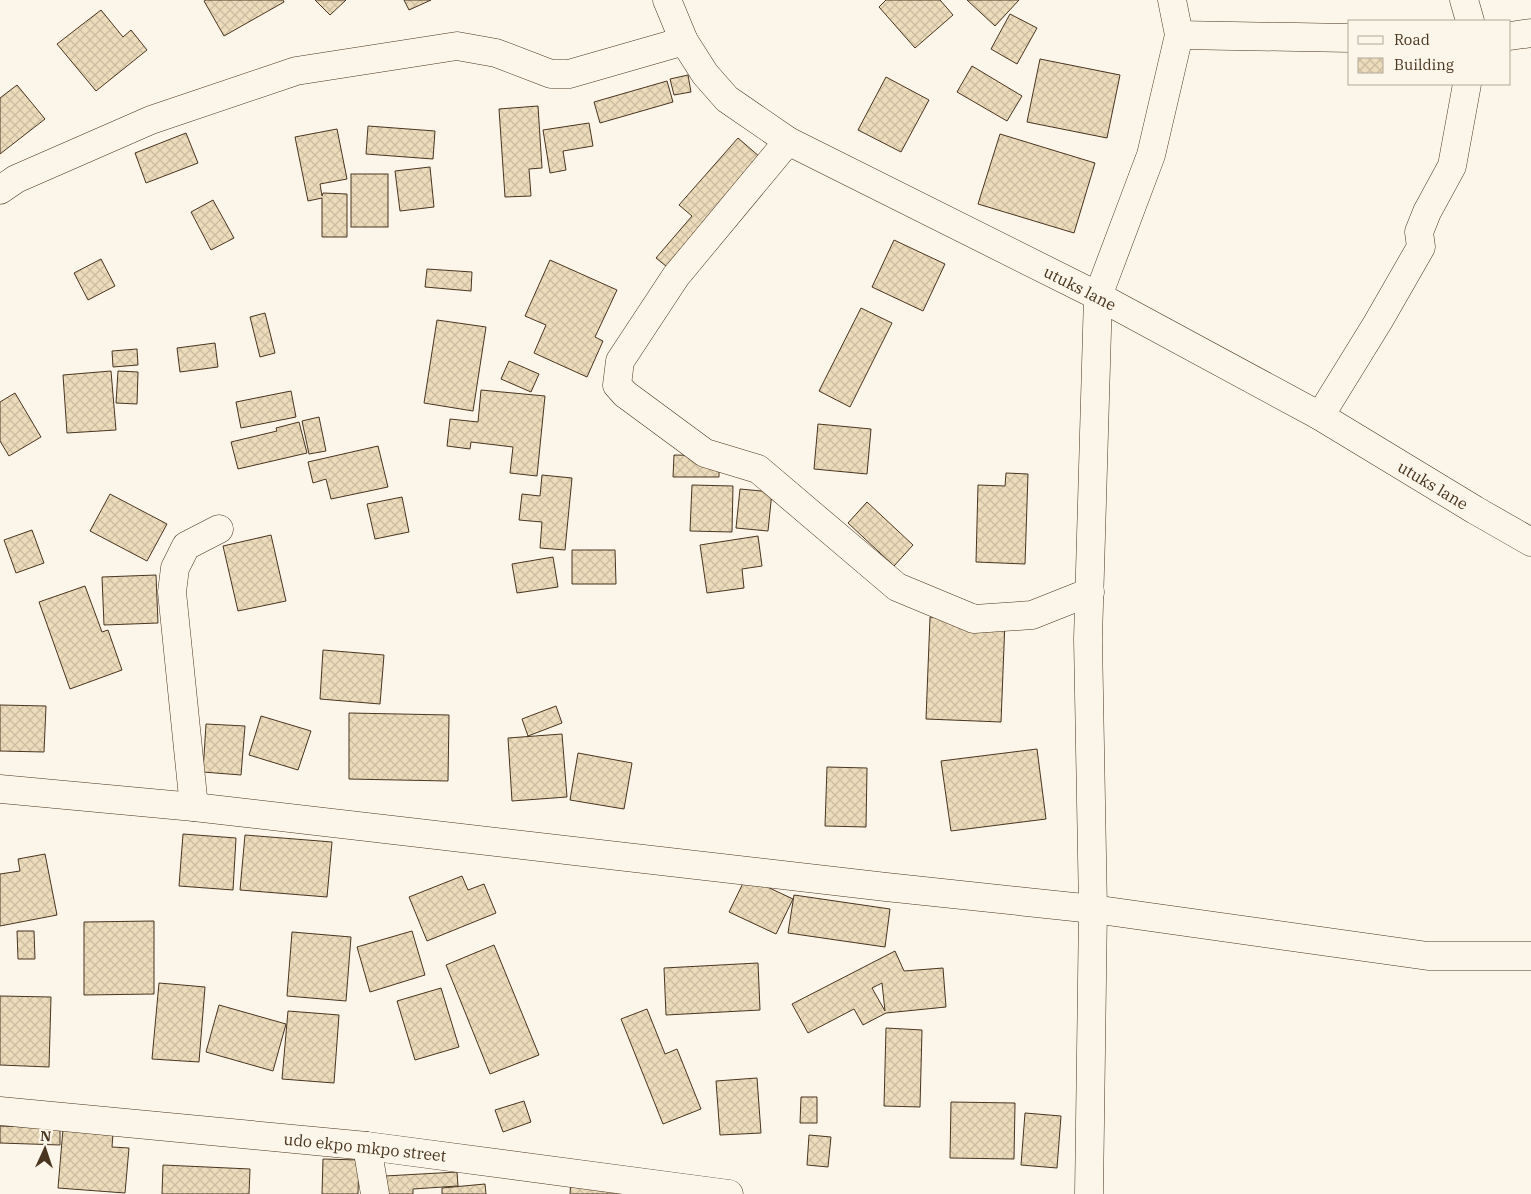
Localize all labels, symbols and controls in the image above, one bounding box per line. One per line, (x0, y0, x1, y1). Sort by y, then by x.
legend (1348, 20, 1511, 85)
text: Road (1394, 30, 1430, 49)
text: Building (1394, 55, 1454, 74)
street label: utuks lane (1040, 261, 1120, 315)
street label: utuks lane (1394, 456, 1472, 514)
north arrow (20, 1124, 70, 1174)
text: N (40, 1127, 52, 1145)
street label: udo ekpo mkpo street (283, 1129, 448, 1166)

